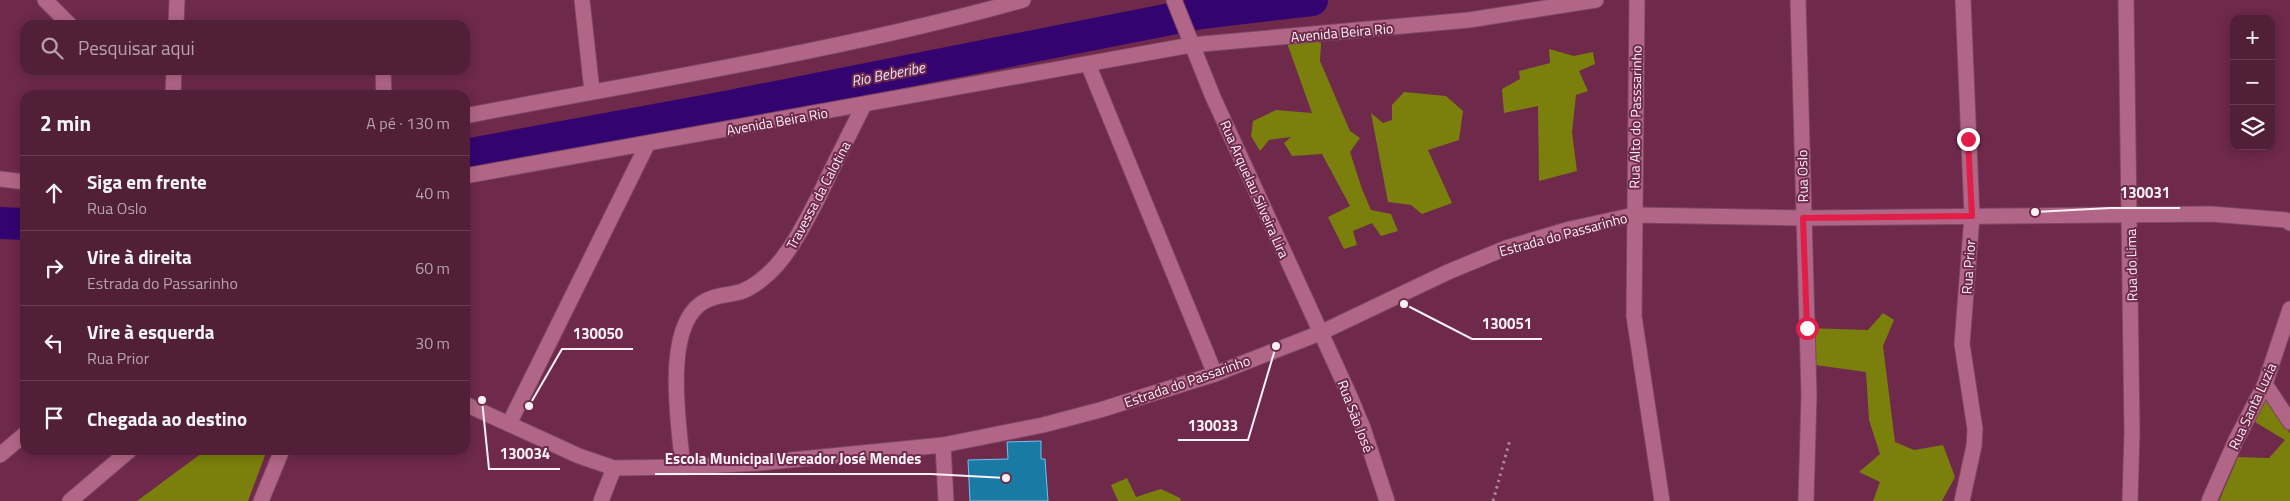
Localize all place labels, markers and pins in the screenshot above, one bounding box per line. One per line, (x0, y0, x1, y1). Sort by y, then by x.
callout: 130031 (2110, 178, 2180, 208)
callout: 130051 (1472, 309, 1542, 339)
callout: 130050 (562, 319, 633, 349)
callout: 130033 (1178, 410, 1248, 440)
callout: 130034 (489, 439, 560, 469)
callout: Escola Municipal Vereador José Mendes (655, 444, 931, 474)

